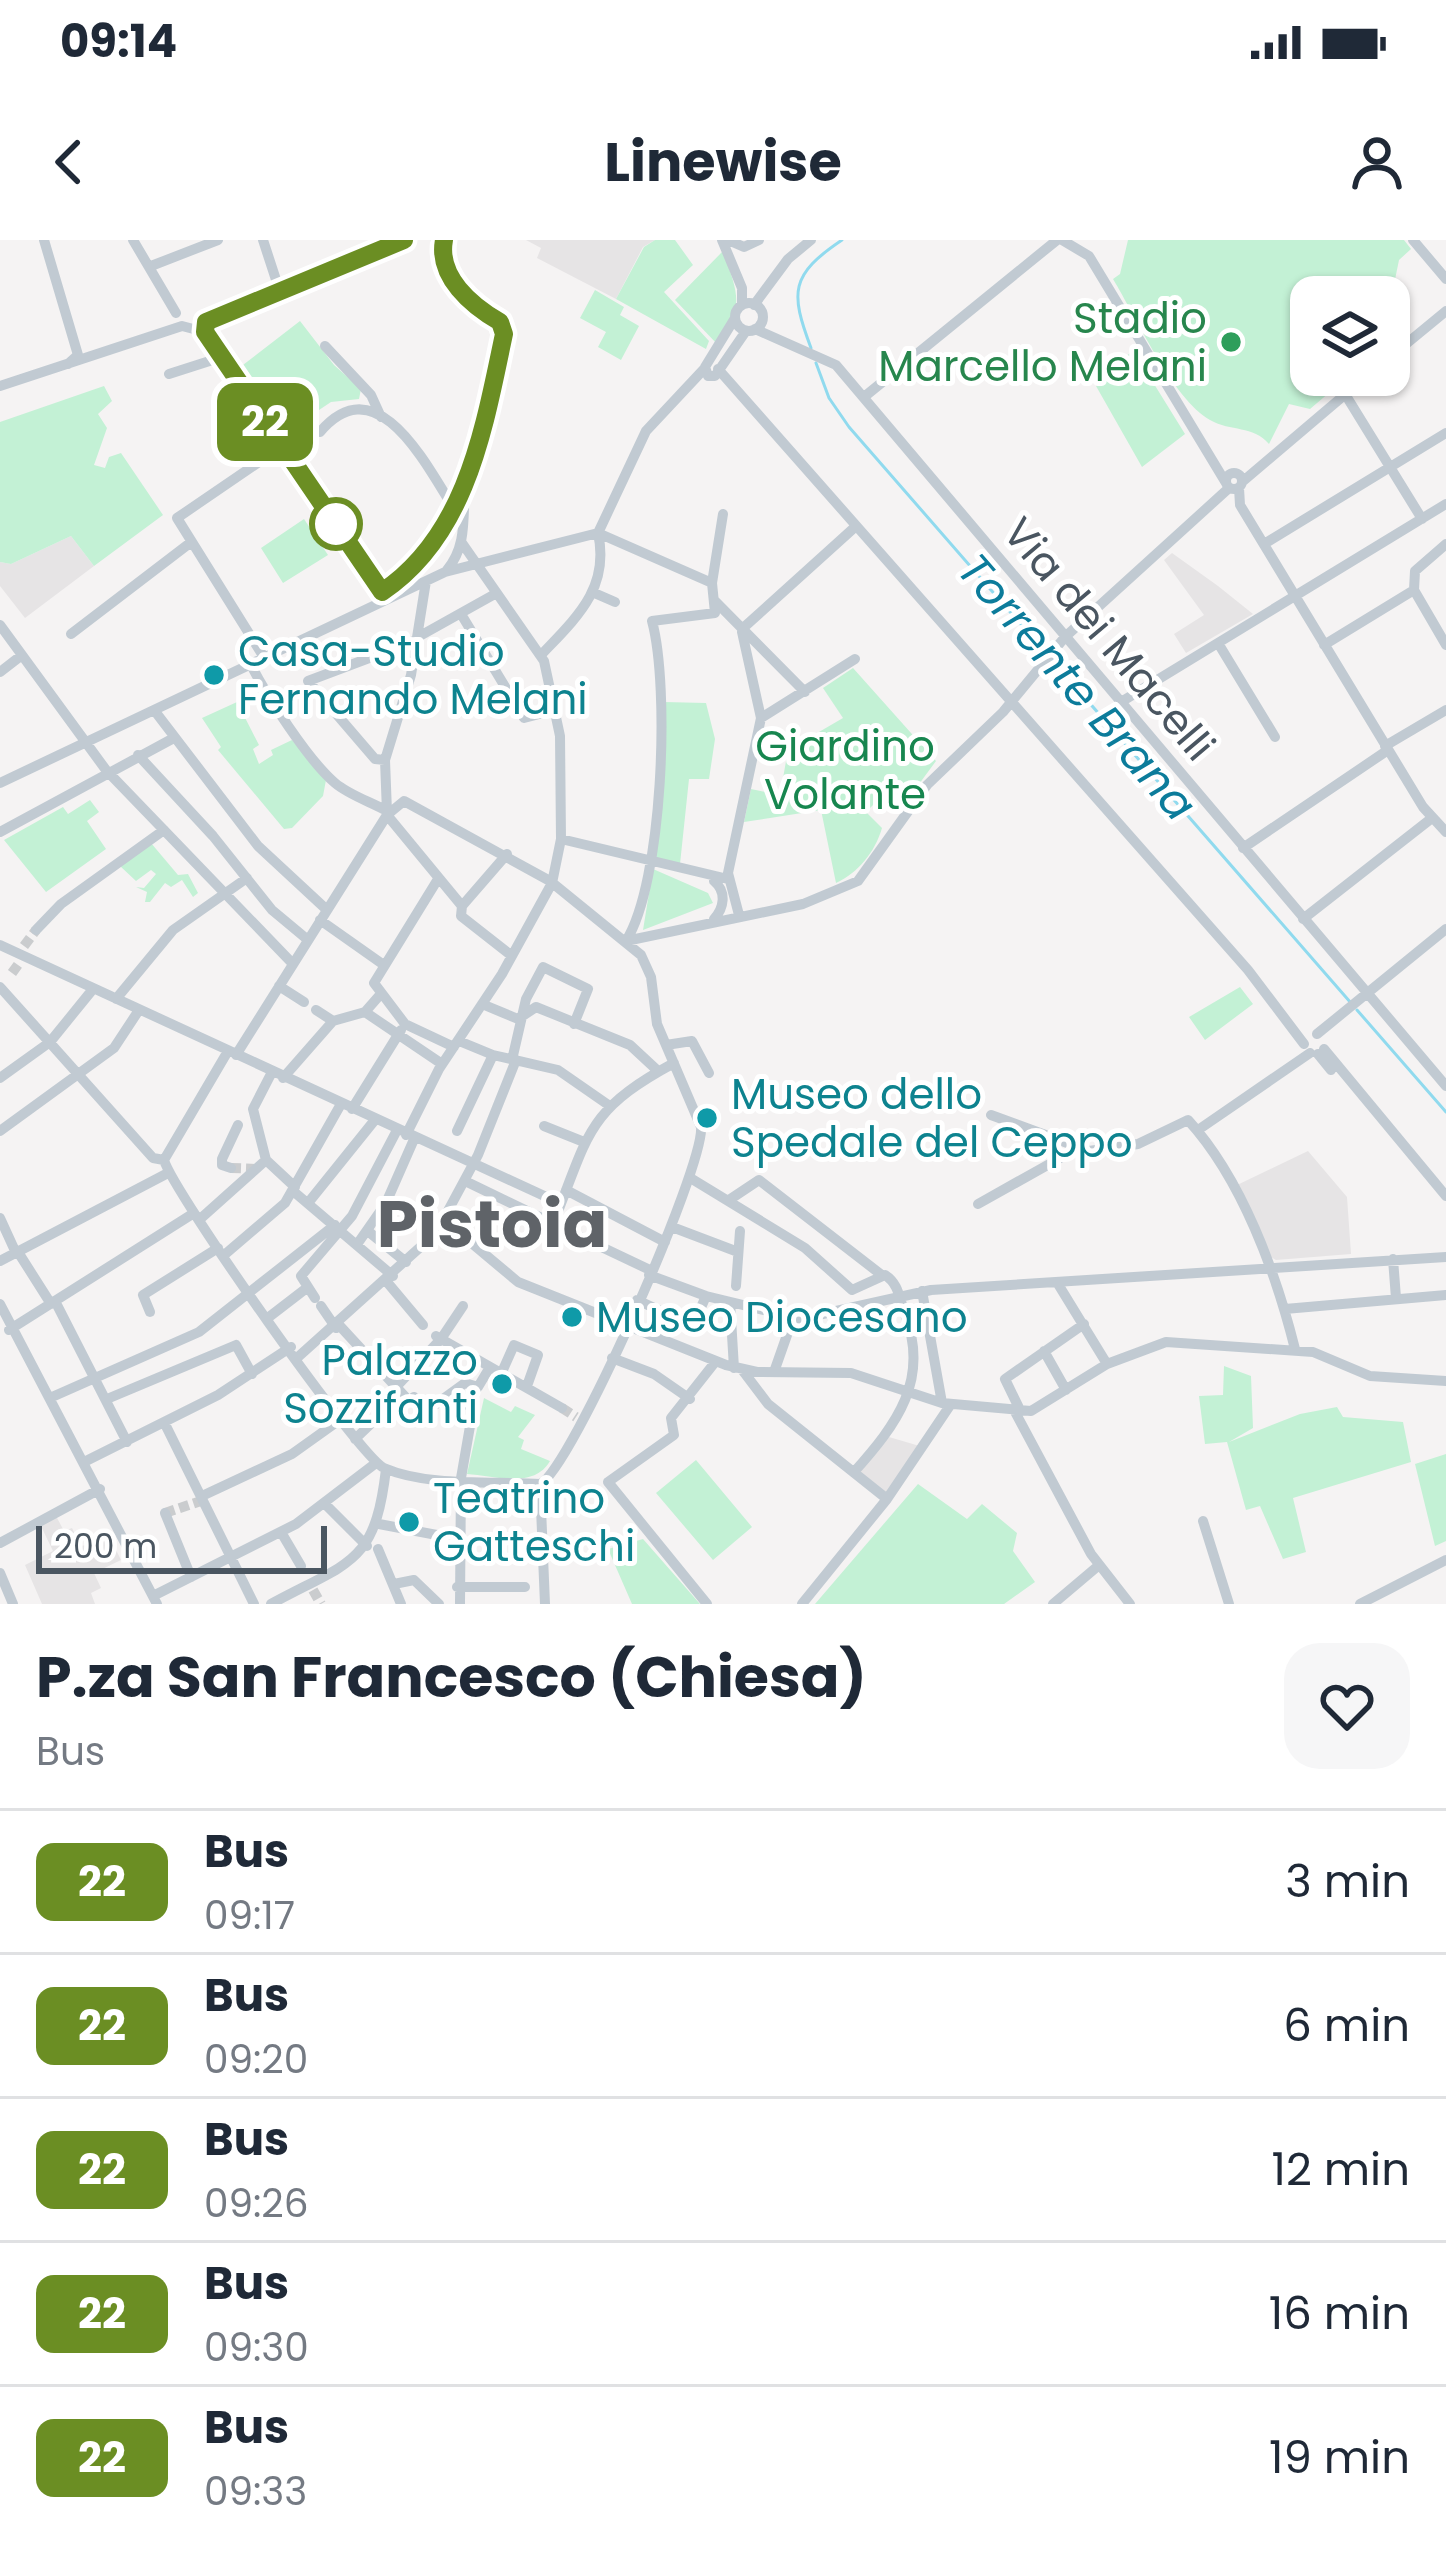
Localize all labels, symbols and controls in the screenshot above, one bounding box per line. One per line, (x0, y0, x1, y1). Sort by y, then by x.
text: 09:14 (60, 10, 177, 73)
text: Linewise (604, 124, 842, 200)
icon: back (36, 129, 102, 195)
icon: person (1344, 129, 1410, 195)
map controls (1290, 276, 1410, 396)
button: layers (1290, 276, 1410, 396)
place label: Stadio Marcello Melani (878, 289, 1207, 396)
marker: Stadio Marcello Melani (1218, 329, 1244, 355)
line badge: 22 (211, 383, 319, 461)
text: 22 (241, 392, 289, 451)
unlabelled marker (311, 499, 361, 549)
street label: Via dei Macelli (990, 505, 1228, 773)
water label: Torrente Brana (943, 540, 1211, 834)
place label: Casa-Studio Fernando Melani (238, 622, 588, 729)
marker: Casa-Studio Fernando Melani (201, 662, 227, 688)
park label: Giardino Volante (755, 717, 935, 824)
place label: Museo dello Spedale del Ceppo (731, 1065, 1133, 1172)
marker: Museo dello Spedale del Ceppo (694, 1105, 720, 1131)
district label: Pistoia (377, 1178, 607, 1270)
place label: Museo Diocesano (596, 1288, 968, 1347)
marker: Museo Diocesano (559, 1304, 585, 1330)
place label: Palazzo Sozzifanti (283, 1331, 478, 1438)
marker: Palazzo Sozzifanti (489, 1371, 515, 1397)
place label: Teatrino Gatteschi (433, 1469, 635, 1576)
marker: Teatrino Gatteschi (396, 1509, 422, 1535)
scale bar (36, 1520, 327, 1573)
text: 200 m (54, 1523, 157, 1570)
text: P.za San Francesco (Chiesa) (36, 1637, 867, 1717)
button: heart (1284, 1643, 1410, 1769)
text: Bus (36, 1724, 105, 1779)
text: Bus (204, 1820, 289, 1883)
text: 3 min (1285, 1850, 1410, 1913)
text: 22 (78, 1852, 126, 1911)
text: 09:17 (204, 1888, 295, 1943)
text: Bus (204, 1964, 289, 2027)
text: 6 min (1283, 1994, 1410, 2057)
text: 22 (78, 1996, 126, 2055)
text: 09:20 (204, 2032, 308, 2087)
text: Bus (204, 2108, 289, 2171)
text: 12 min (1271, 2138, 1410, 2201)
text: 22 (78, 2140, 126, 2199)
text: 09:26 (204, 2176, 309, 2231)
text: Bus (204, 2252, 289, 2315)
text: 16 min (1269, 2282, 1410, 2345)
text: 22 (78, 2284, 126, 2343)
text: 09:30 (204, 2320, 309, 2375)
text: Bus (204, 2396, 289, 2459)
text: 19 min (1269, 2426, 1410, 2489)
text: 22 (78, 2428, 126, 2487)
text: 09:33 (204, 2464, 307, 2519)

